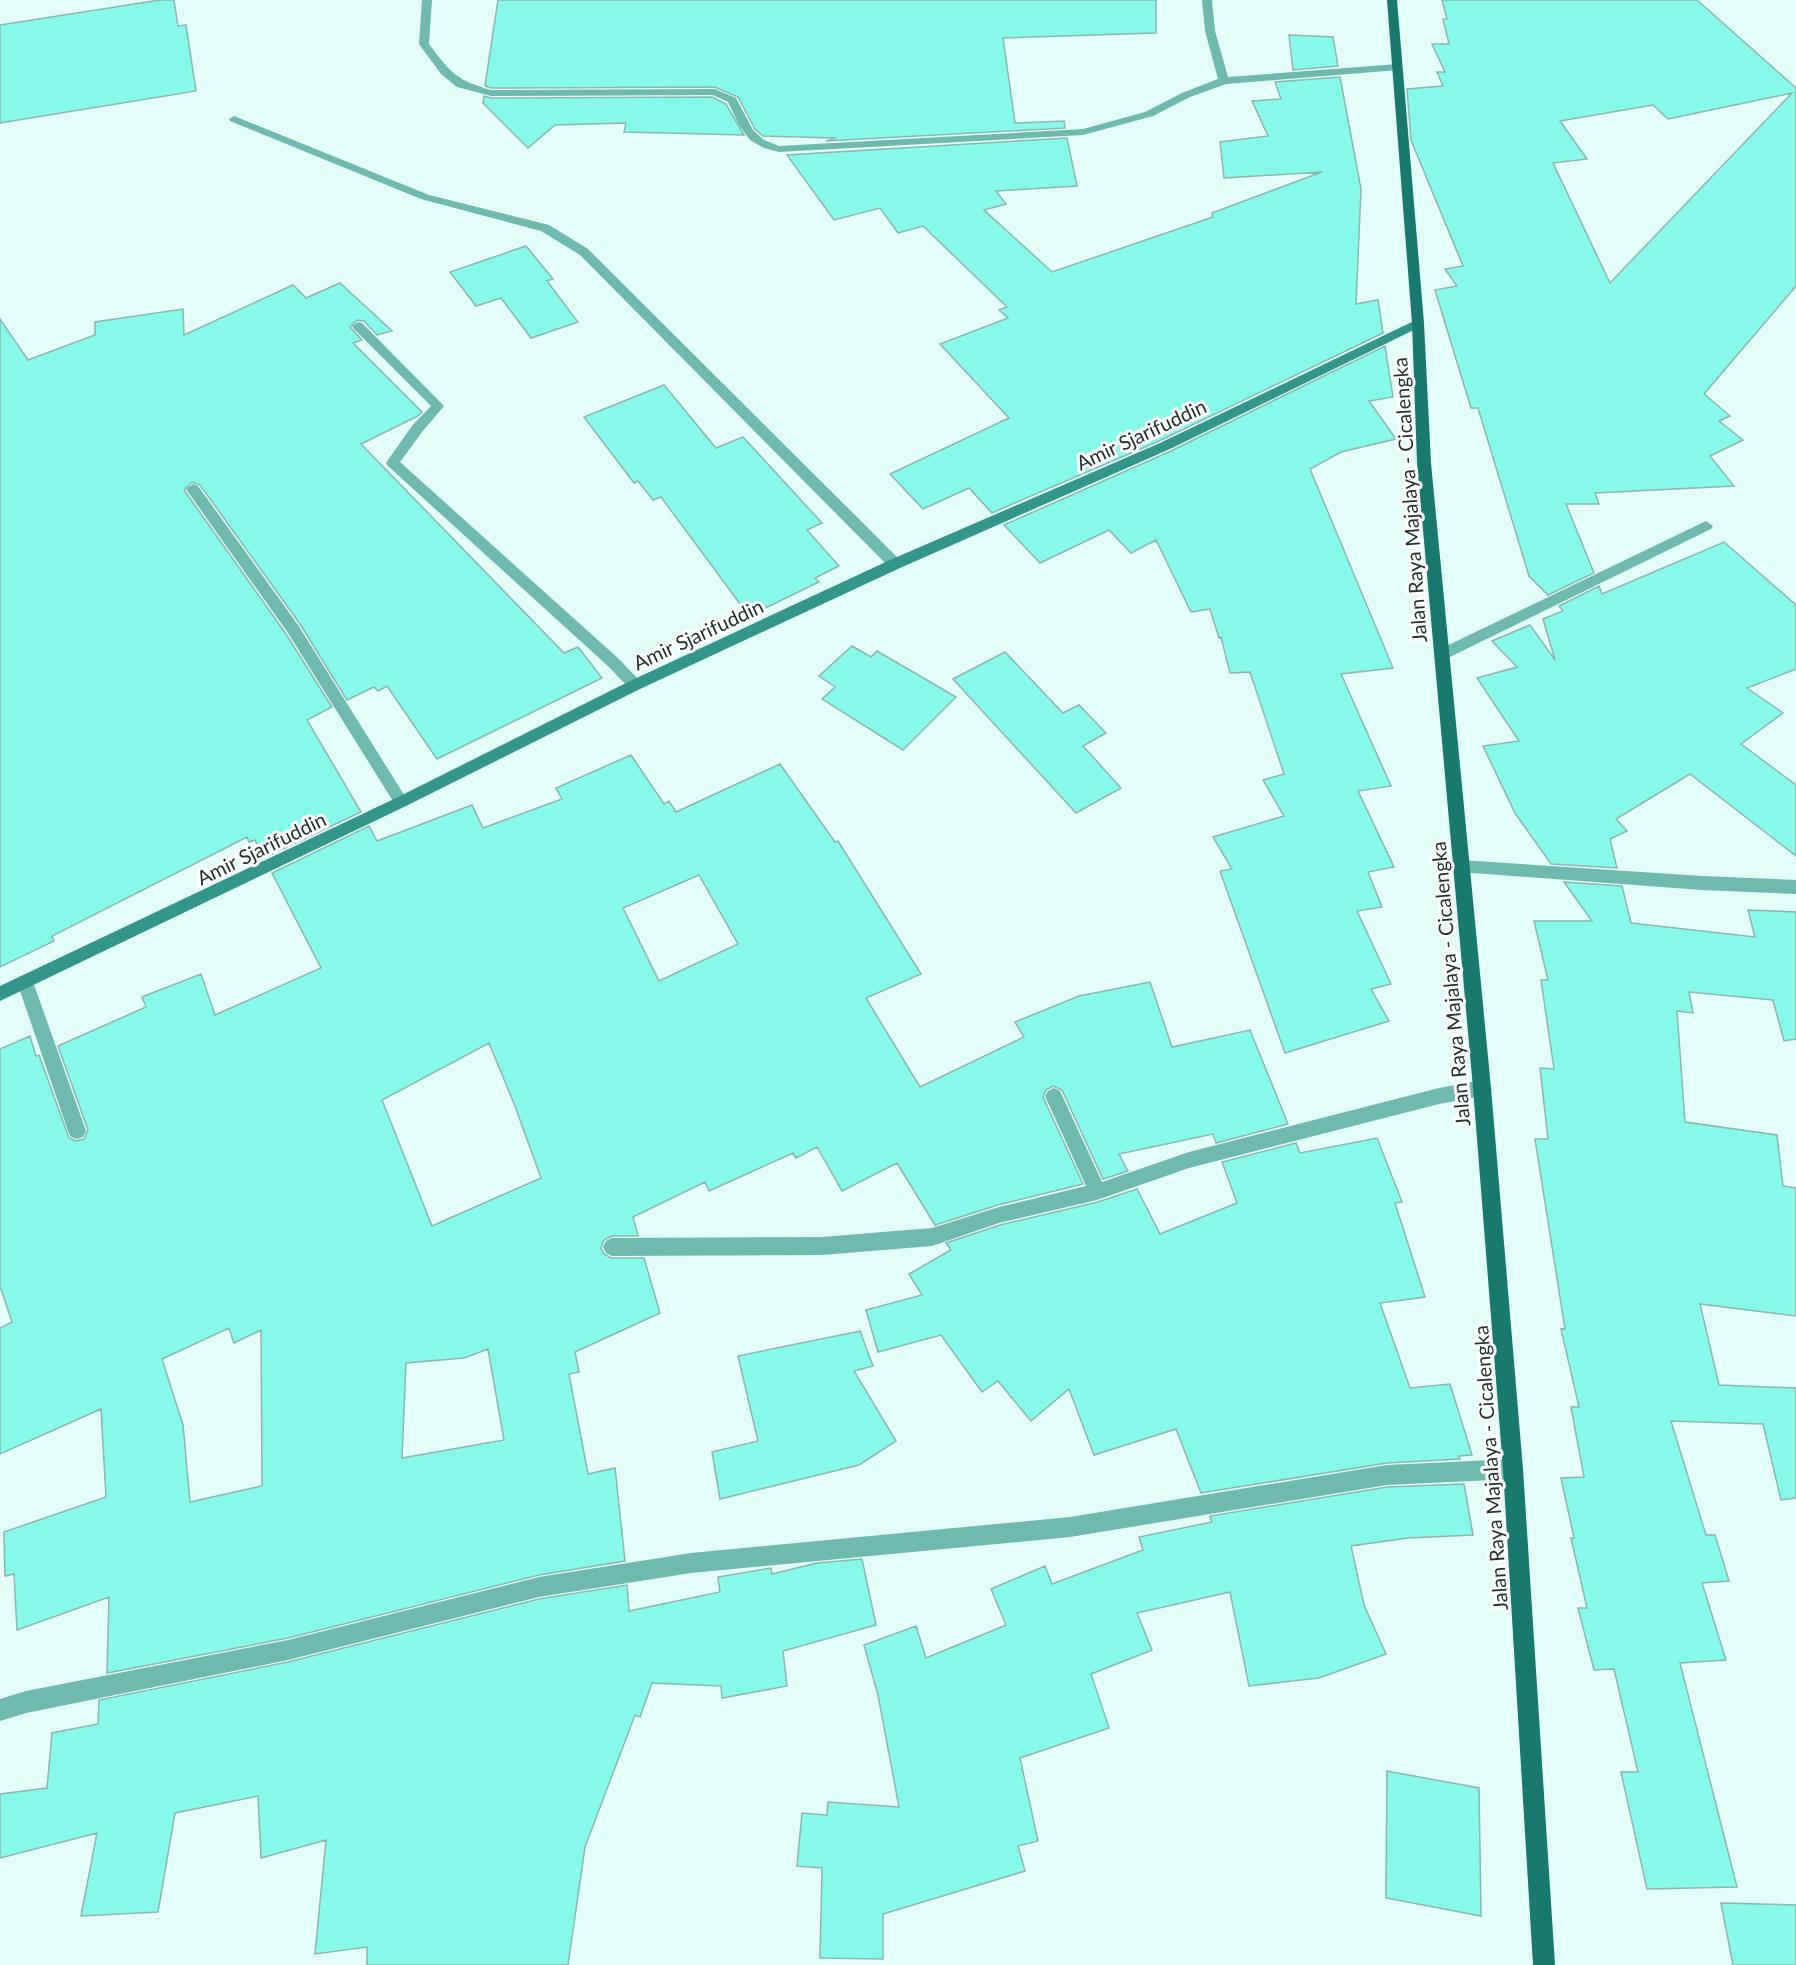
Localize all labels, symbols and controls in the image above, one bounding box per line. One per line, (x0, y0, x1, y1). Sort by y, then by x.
street label: Jalan Raya Majalaya - Cicalengka (1387, 357, 1431, 643)
street label: Amir Sjarifuddin (1072, 393, 1210, 475)
street label: Amir Sjarifuddin (629, 593, 767, 675)
street label: Amir Sjarifuddin (192, 806, 330, 890)
street label: Jalan Raya Majalaya - Cicalengka (1426, 841, 1474, 1127)
street label: Jalan Raya Majalaya - Cicalengka (1468, 1325, 1512, 1611)

